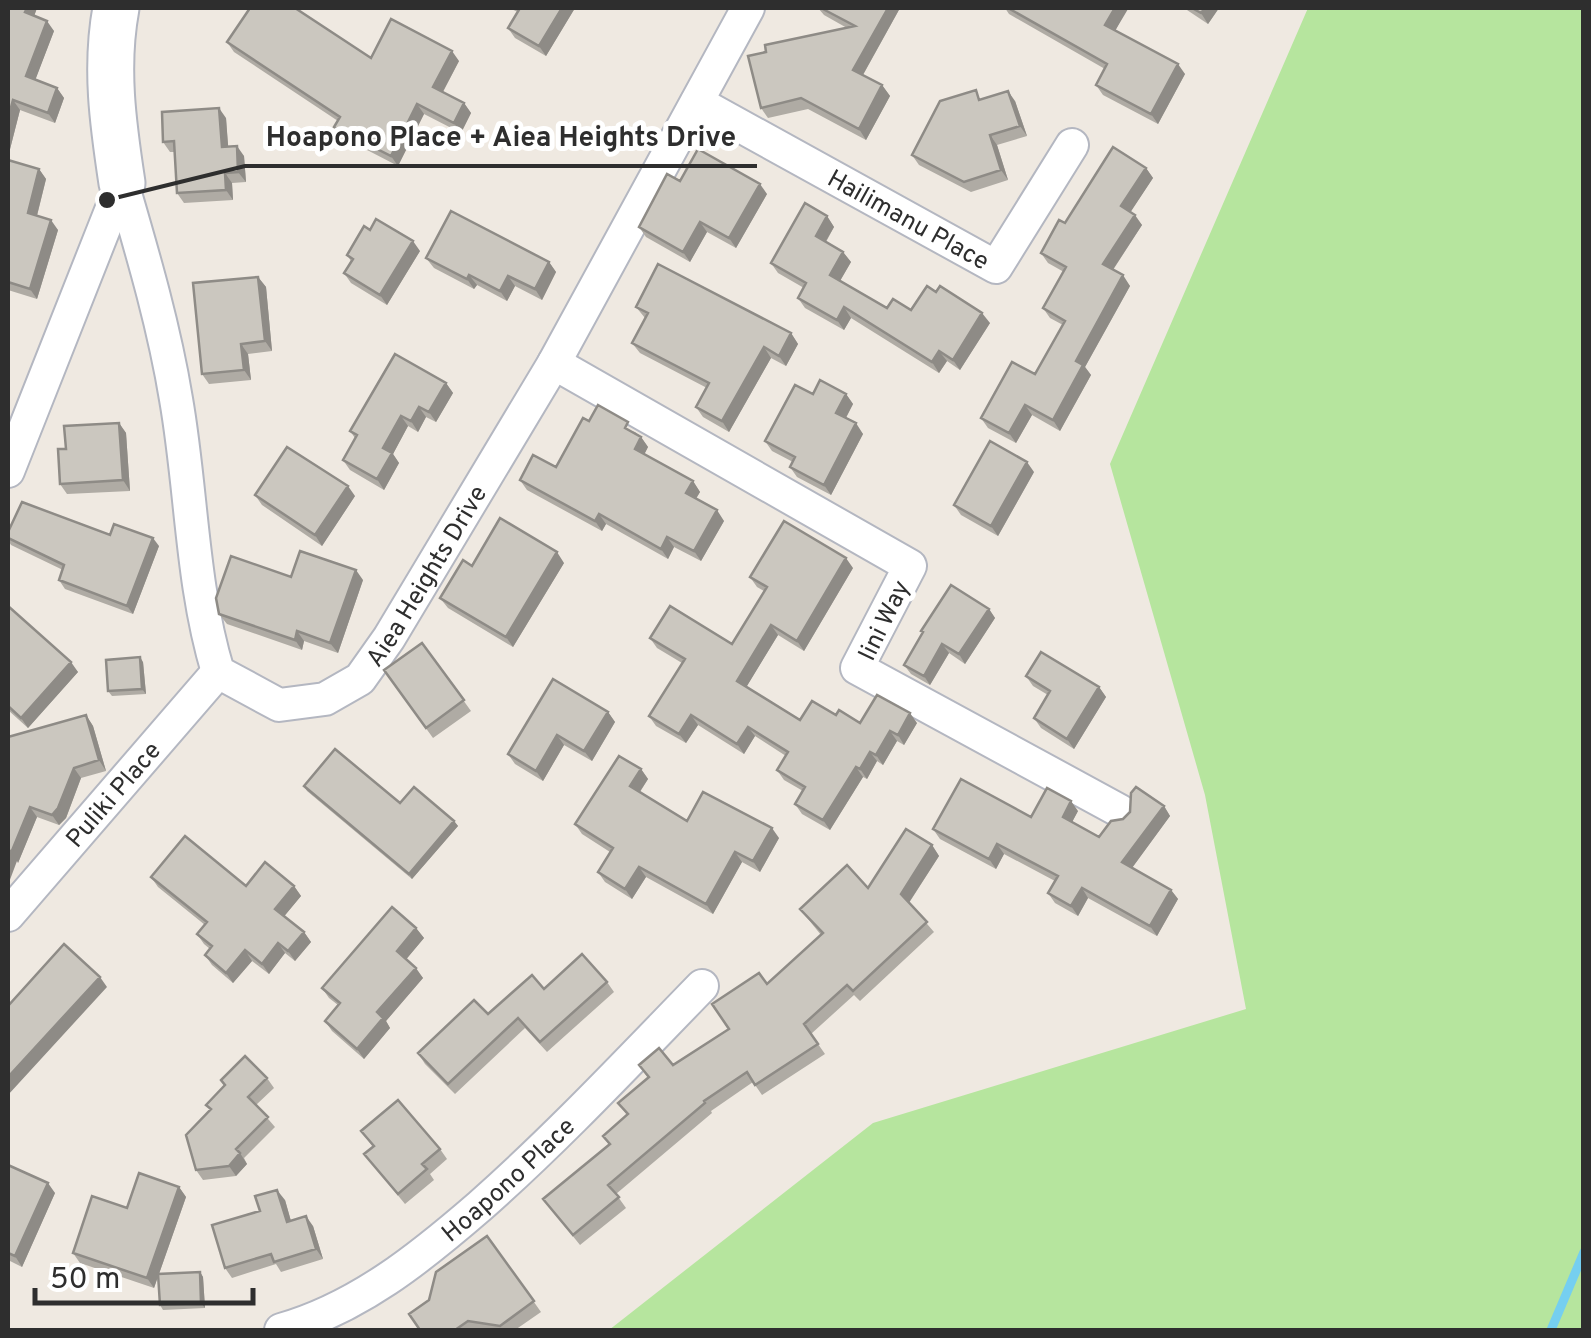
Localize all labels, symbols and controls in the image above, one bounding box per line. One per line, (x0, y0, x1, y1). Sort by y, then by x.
callout: Hoapono Place + Aiea Heights Drive (245, 108, 757, 166)
text: Hoapono Place + Aiea Heights Drive (266, 121, 736, 157)
street label: Hailimanu Place (821, 164, 994, 279)
street label: Aiea Heights Drive (360, 480, 496, 674)
street label: Iini Way (852, 576, 919, 667)
street label: Puliki Place (60, 736, 169, 856)
street label: Hoapono Place (436, 1112, 583, 1251)
scale bar (35, 1243, 252, 1305)
text: 50 m (50, 1262, 120, 1299)

